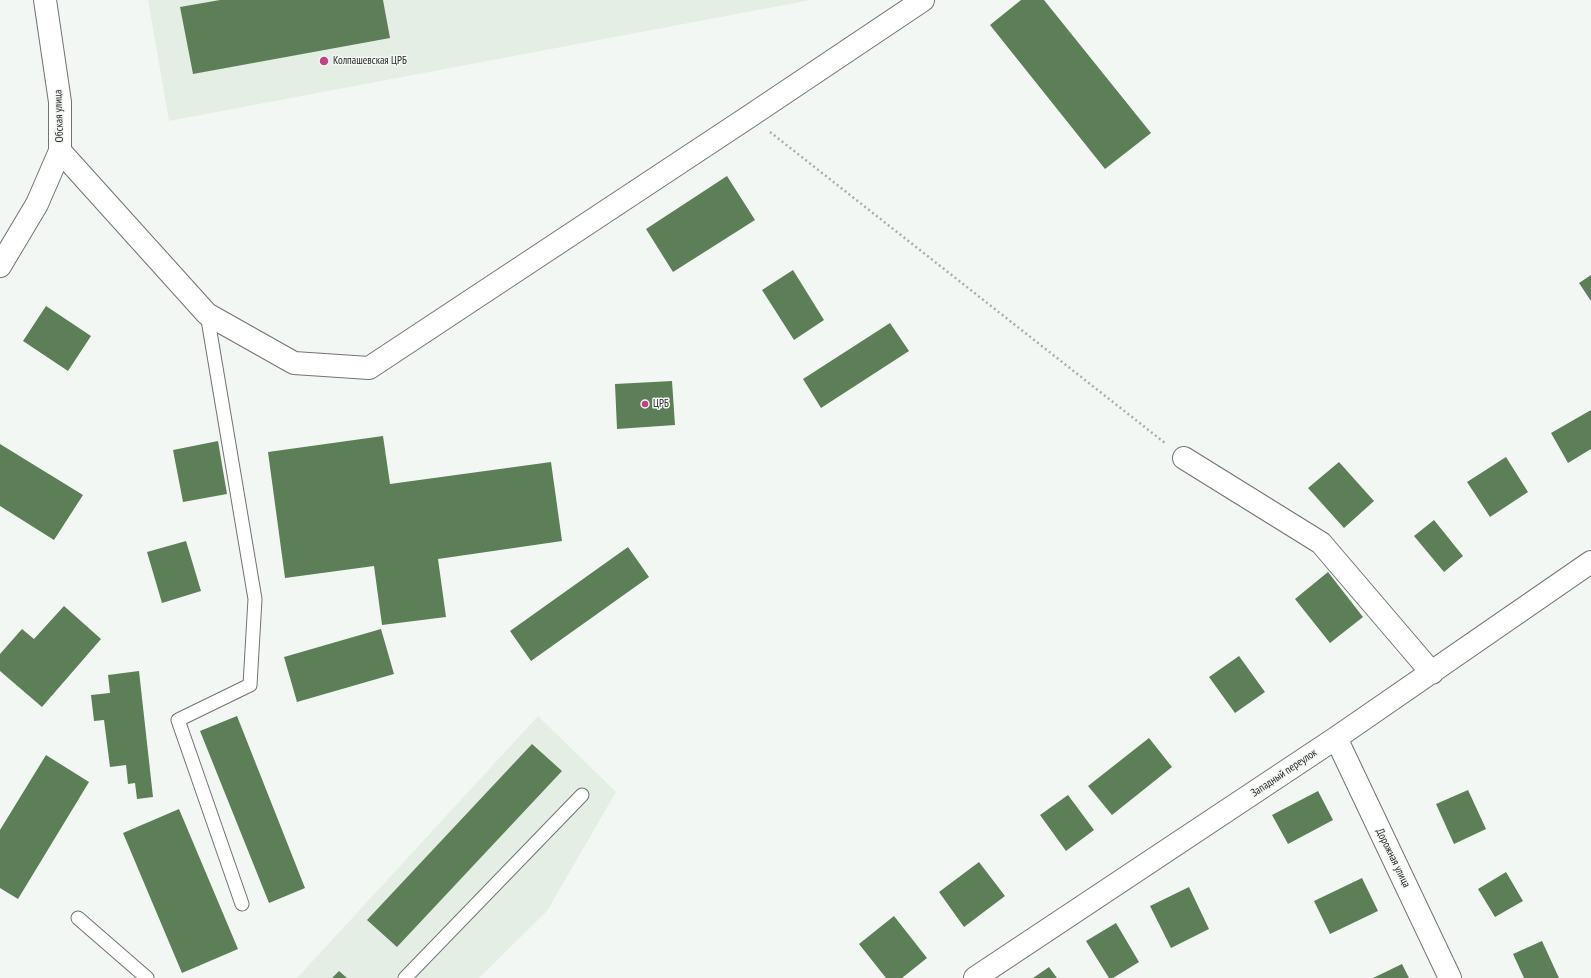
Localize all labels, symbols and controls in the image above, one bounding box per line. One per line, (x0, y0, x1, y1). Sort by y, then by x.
place label: Колпашевская ЦРБ (333, 54, 407, 68)
marker: Колпашевская ЦРБ (318, 55, 330, 67)
street label: Обская улица (51, 90, 67, 142)
place label: ЦРБ (653, 397, 669, 411)
marker: ЦРБ (640, 399, 650, 409)
street label: Западный переулок (1248, 746, 1320, 800)
street label: Дорожная улица (1373, 826, 1413, 890)

